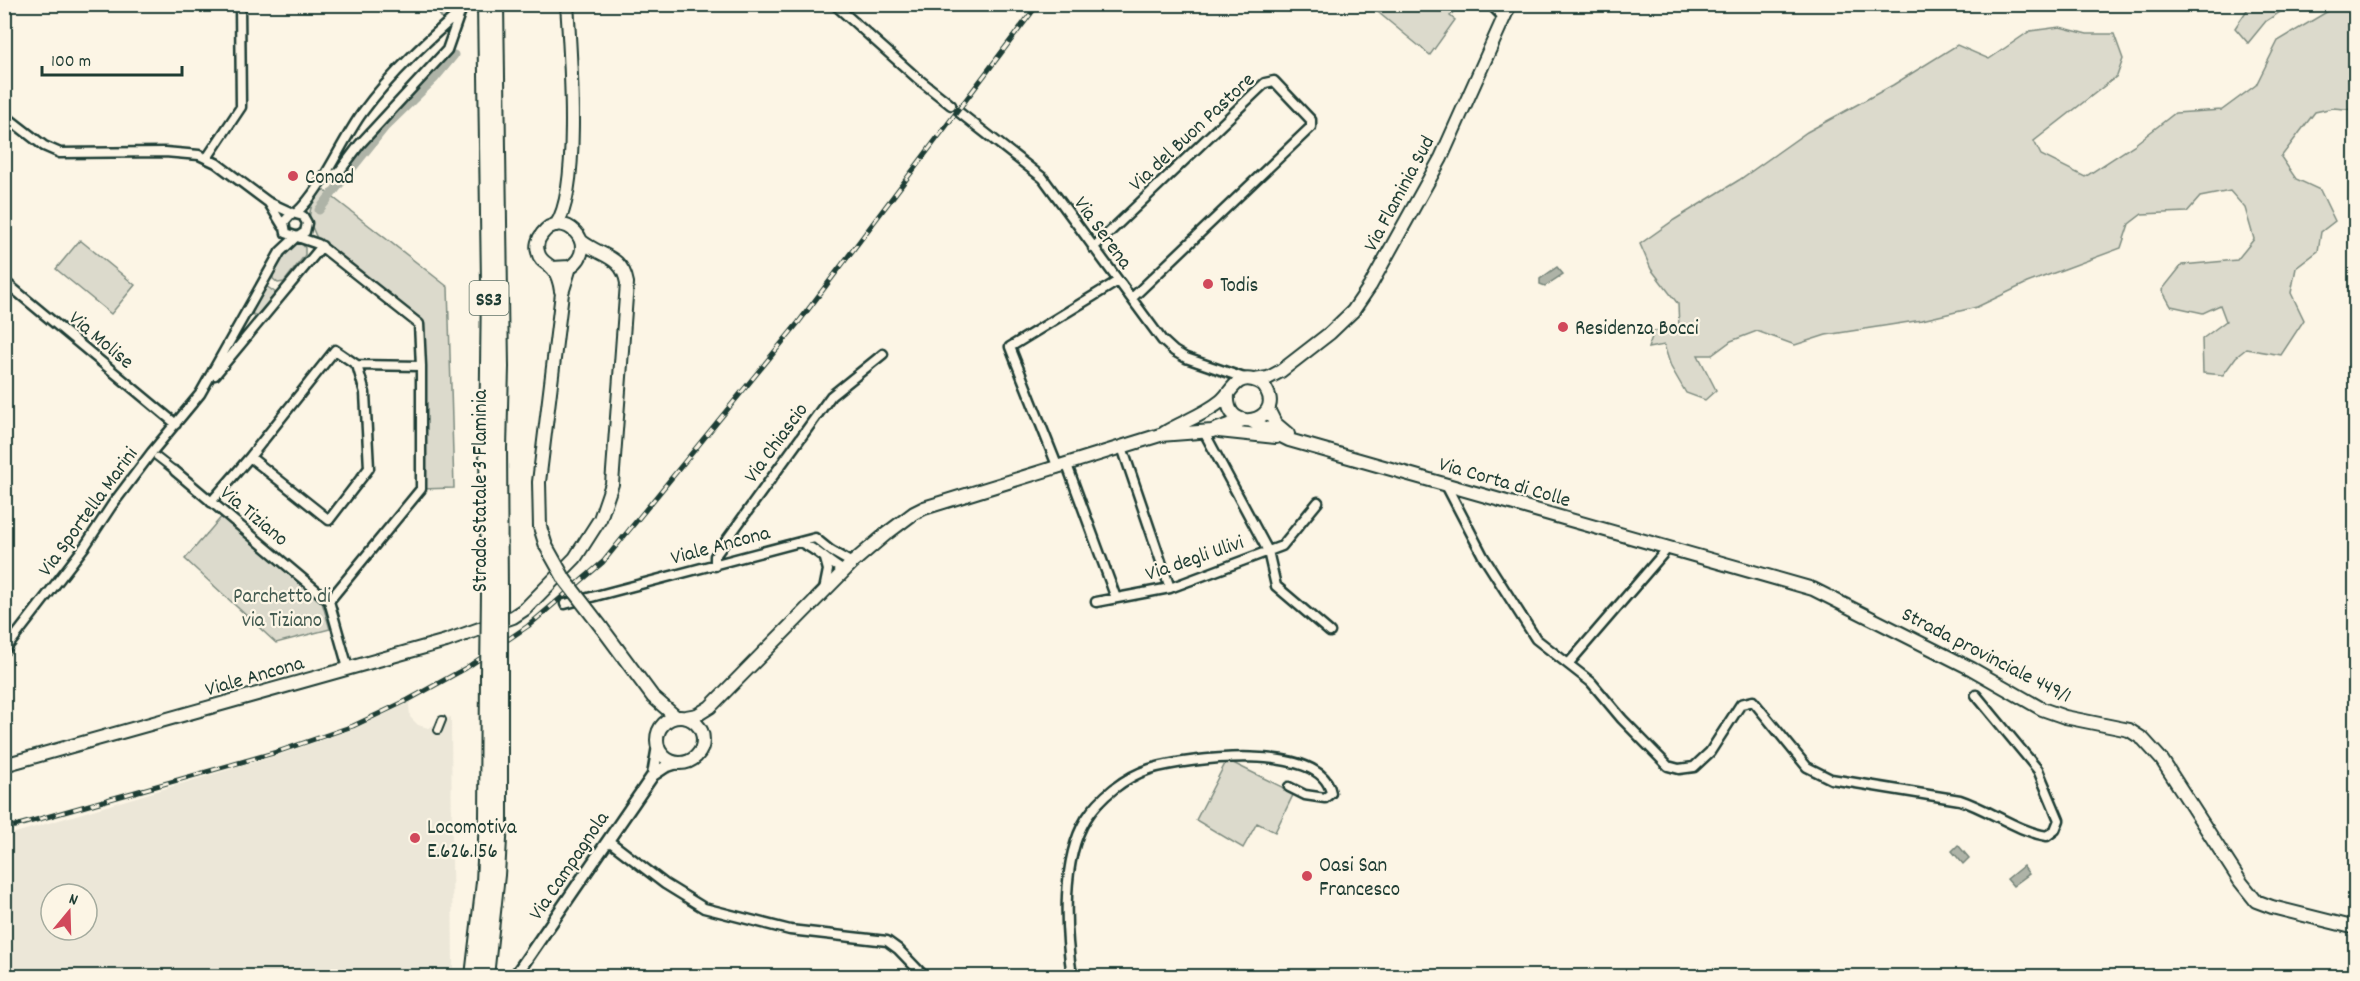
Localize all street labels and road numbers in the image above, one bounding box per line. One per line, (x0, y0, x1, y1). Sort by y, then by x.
street label: Via del Buon Pastore (1123, 67, 1263, 200)
street label: Via Flaminia Sud (1357, 131, 1444, 258)
street label: Via Serena (1065, 191, 1139, 277)
road number: SS3 (470, 281, 508, 315)
street label: Via Molise (61, 305, 139, 378)
street label: Strada Statale 3 Flaminia (467, 389, 497, 592)
street label: Via Chiascio (738, 397, 817, 490)
street label: Via Sportella Marini (32, 442, 147, 584)
street label: Via Corta di Colle (1435, 451, 1574, 517)
street label: Via Tiziano (212, 480, 294, 555)
street label: Viale Ancona (668, 519, 775, 575)
street label: Via degli Ulivi (1142, 529, 1248, 591)
street label: Strada provinciale 449/1 (1895, 601, 2076, 713)
street label: Viale Ancona (202, 649, 309, 706)
street label: Via Campagnola (523, 805, 619, 927)

